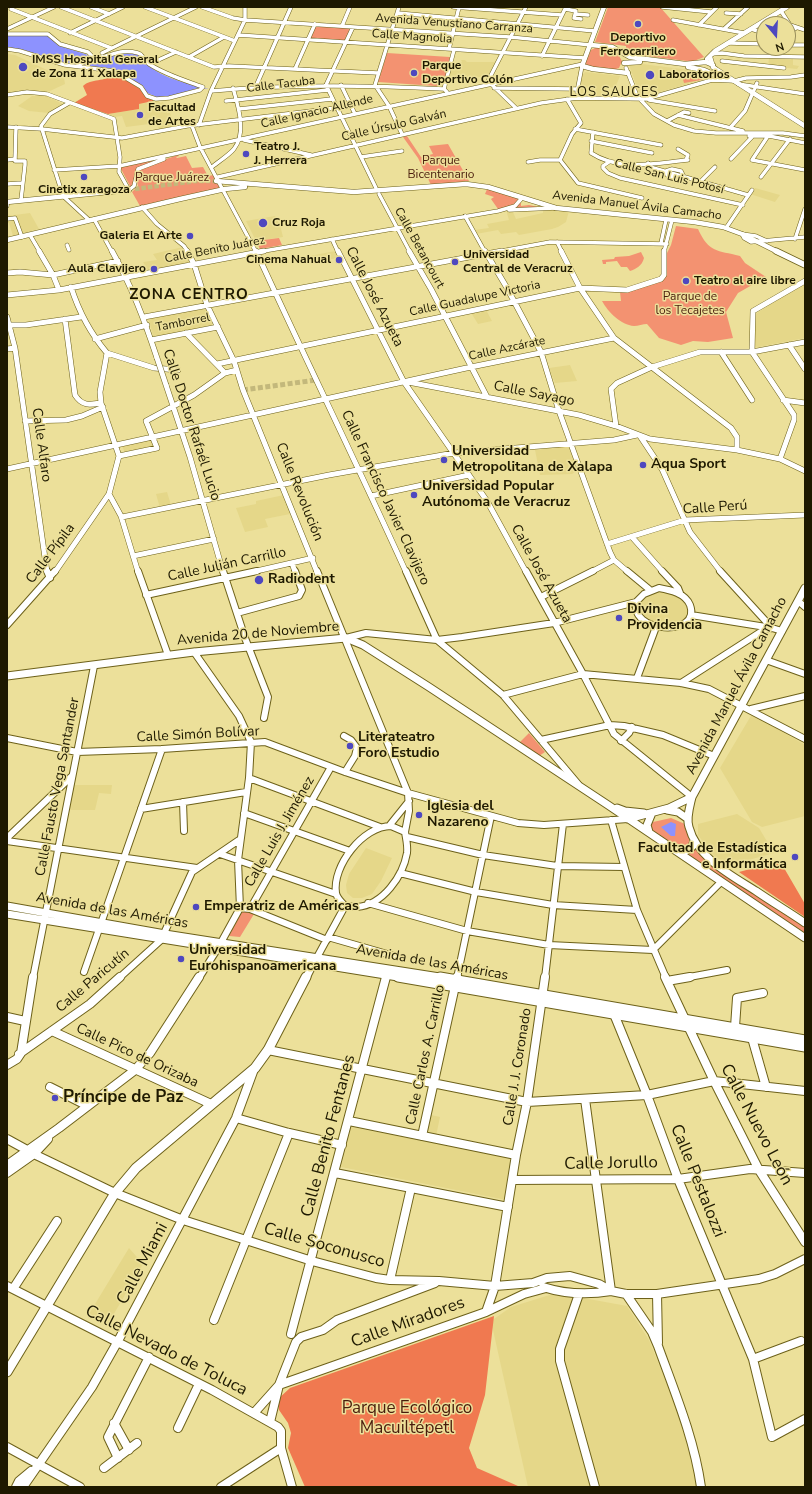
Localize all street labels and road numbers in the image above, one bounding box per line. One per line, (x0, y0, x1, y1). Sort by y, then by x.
street label: Avenida Venustiano Carranza (375, 11, 533, 37)
street label: Calle Magnolia (371, 27, 453, 47)
street label: Calle Tacuba (246, 74, 316, 96)
street label: Calle Ignacio Allende (260, 92, 374, 132)
street label: Calle Úrsulo Galván (340, 107, 448, 145)
street label: Calle San Luis Potosí (613, 156, 725, 198)
street label: Avenida Manuel Ávila Camacho (552, 188, 722, 224)
street label: Calle Betancourt (391, 205, 447, 291)
street label: Calle Benito Juárez (164, 233, 266, 267)
street label: Calle José Azueta (341, 244, 407, 350)
street label: Calle Guadalupe Victoria (408, 278, 542, 320)
street label: Tamborrel (155, 311, 211, 335)
street label: Calle Azcárate (467, 334, 547, 364)
street label: Calle Doctor Rafaél Lucio (159, 347, 223, 503)
street label: Calle Sayago (492, 378, 576, 410)
street label: Calle Alfaro (27, 407, 55, 483)
street label: Calle Francisco Javier Clavijero (337, 408, 433, 588)
street label: Calle Revolución (272, 440, 326, 544)
street label: Calle Perú (682, 497, 748, 519)
street label: Calle Pípila (23, 521, 79, 587)
street label: Calle José Azueta (507, 522, 575, 626)
street label: Calle Julián Carrillo (166, 544, 288, 586)
street label: Avenida Manuel Ávila Camacho (683, 594, 791, 778)
street label: Avenida 20 de Noviembre (176, 619, 340, 649)
street label: Calle Fausto Vega Santander (32, 696, 84, 878)
street label: Calle Simón Bolívar (136, 723, 260, 747)
street label: Calle Luis J. Jiménez (241, 774, 319, 890)
street label: Avenida de las Américas (35, 889, 189, 933)
street label: Avenida de las Américas (355, 941, 509, 985)
street label: Calle Paricutín (53, 945, 133, 1017)
street label: Calle Carlos A. Carrillo (403, 983, 449, 1127)
street label: Calle J. J. Coronado (500, 1007, 536, 1127)
street label: Calle Pico de Orizaba (73, 1020, 201, 1092)
street label: Calle Benito Fentanes (298, 1053, 360, 1219)
street label: Calle Nuevo León (715, 1061, 797, 1189)
street label: Calle Pestalozzi (665, 1122, 729, 1240)
street label: Calle Jorullo (564, 1153, 658, 1175)
street label: Calle Soconusco (261, 1219, 387, 1273)
street label: Calle Miami (113, 1220, 173, 1308)
street label: Calle Miradores (348, 1293, 468, 1353)
street label: Calle Nevado de Toluca (81, 1301, 251, 1401)

